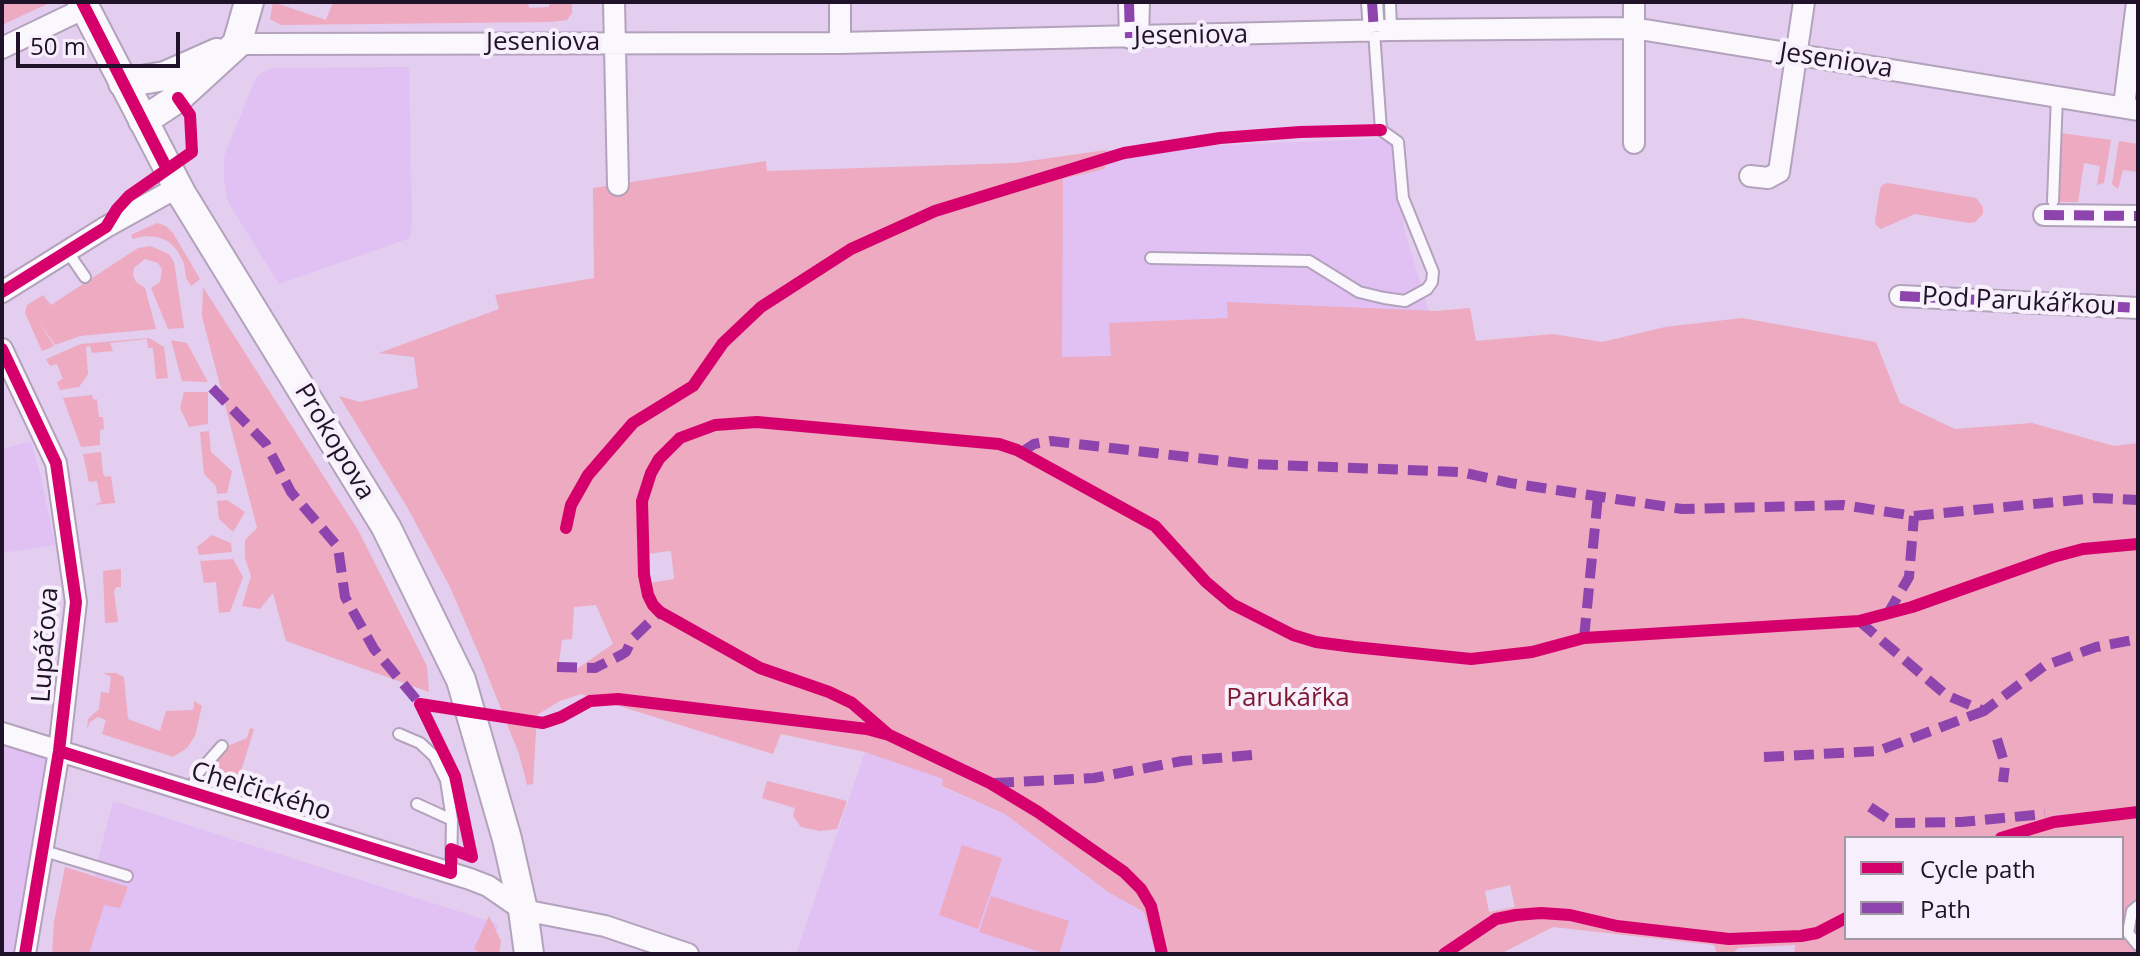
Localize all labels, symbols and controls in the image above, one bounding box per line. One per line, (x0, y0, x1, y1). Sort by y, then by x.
scale bar (20, 16, 184, 66)
street label: Jeseniova (1134, 19, 1248, 53)
street label: Jeseniova (486, 27, 600, 59)
text: 50 m (30, 29, 86, 62)
street label: Jeseniova (1777, 37, 1895, 85)
street label: Pod Parukářkou (1921, 281, 2117, 323)
street label: Prokopova (287, 378, 381, 506)
street label: Lupáčova (26, 586, 66, 704)
park label: Parukářka (1226, 683, 1350, 715)
street label: Chelčického (187, 756, 335, 828)
legend (1844, 836, 2124, 940)
text: Cycle path (1920, 852, 2036, 885)
text: Path (1920, 892, 1971, 925)

